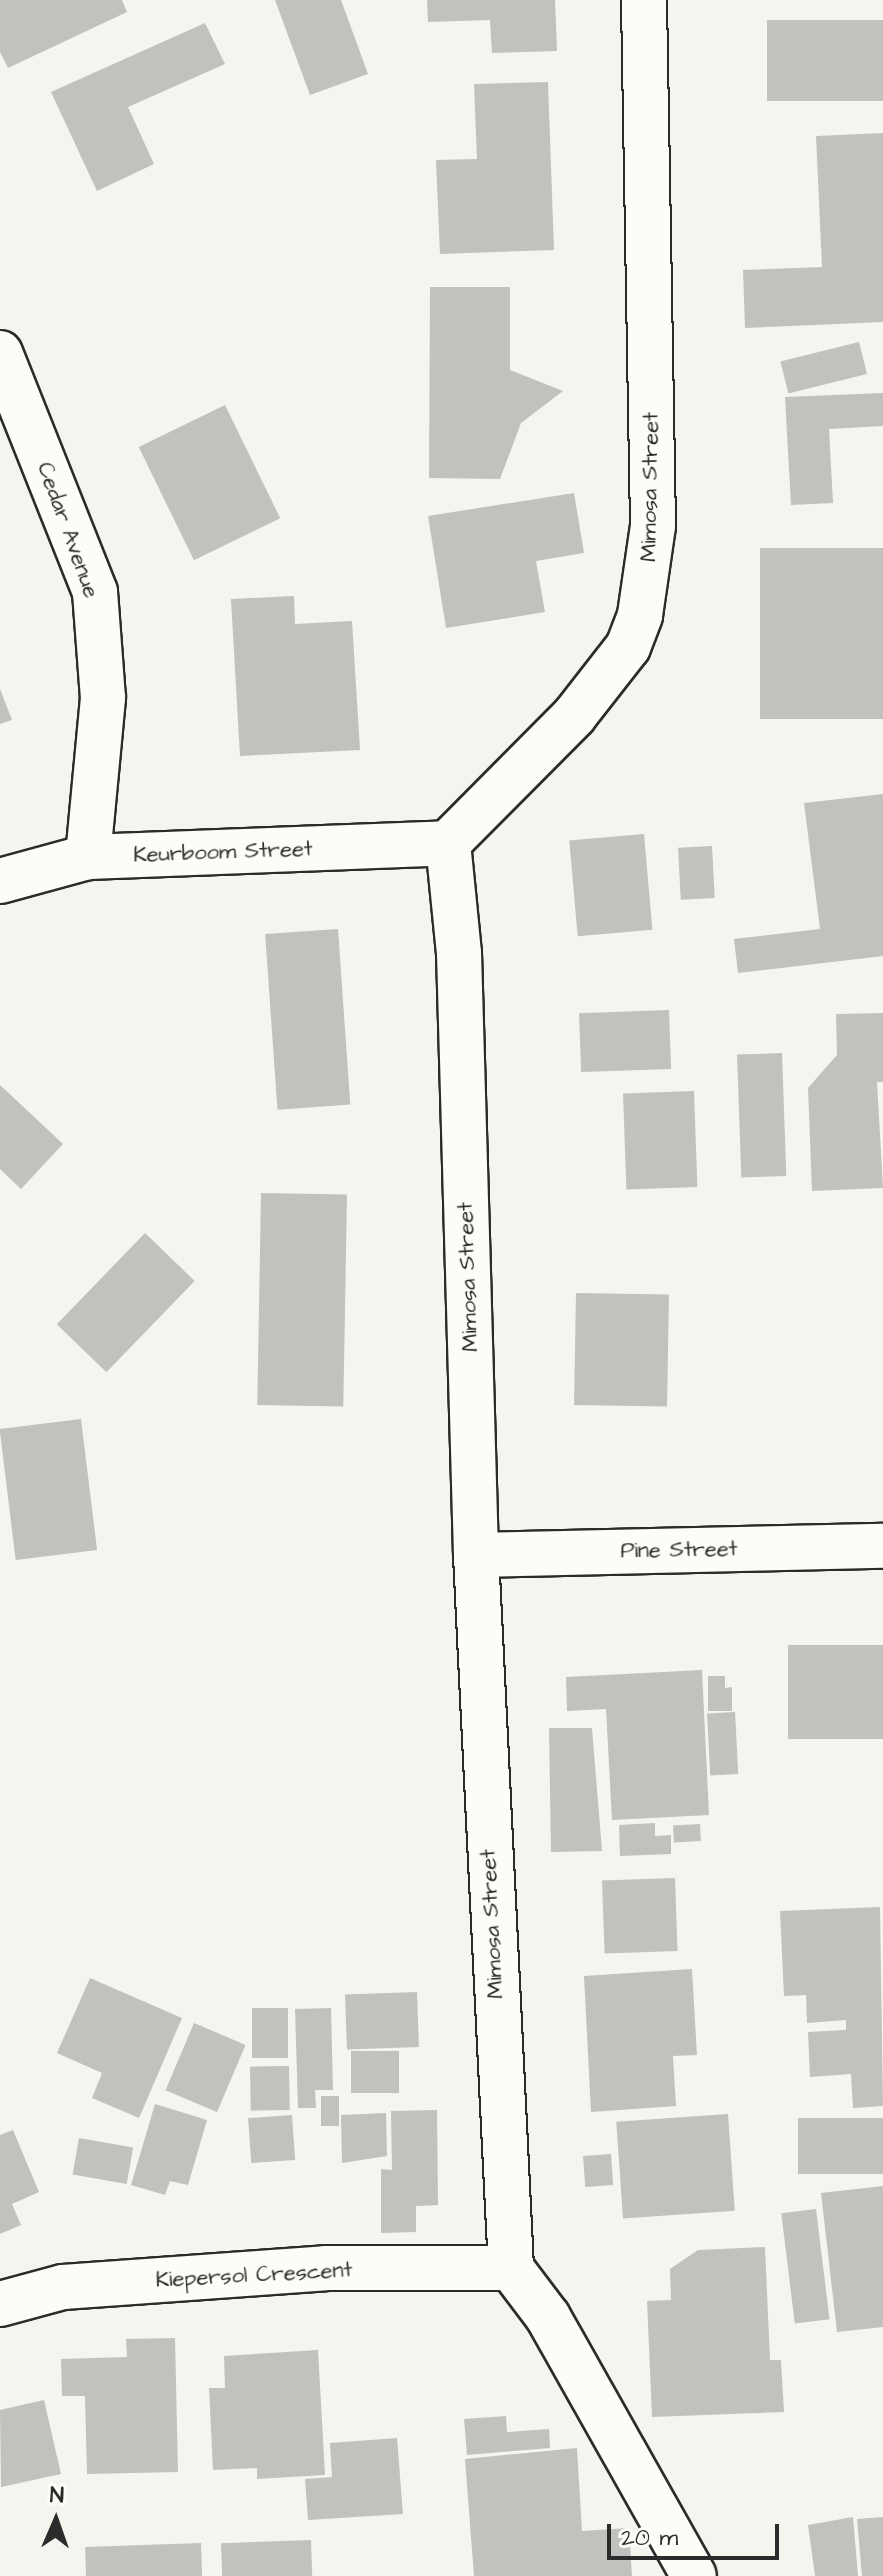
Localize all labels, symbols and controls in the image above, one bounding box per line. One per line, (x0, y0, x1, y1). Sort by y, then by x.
street label: Mimosa Street (635, 412, 665, 562)
street label: Cedar Avenue (31, 459, 105, 601)
street label: Keurboom Street (133, 836, 313, 868)
street label: Mimosa Street (452, 1202, 484, 1352)
street label: Pine Street (620, 1536, 738, 1564)
street label: Mimosa Street (475, 1848, 509, 2000)
street label: Kiepersol Crescent (155, 2257, 353, 2293)
north arrow (16, 2480, 96, 2560)
text: N (49, 2480, 64, 2511)
scale bar (611, 2508, 783, 2558)
text: 20 m (621, 2521, 678, 2555)

